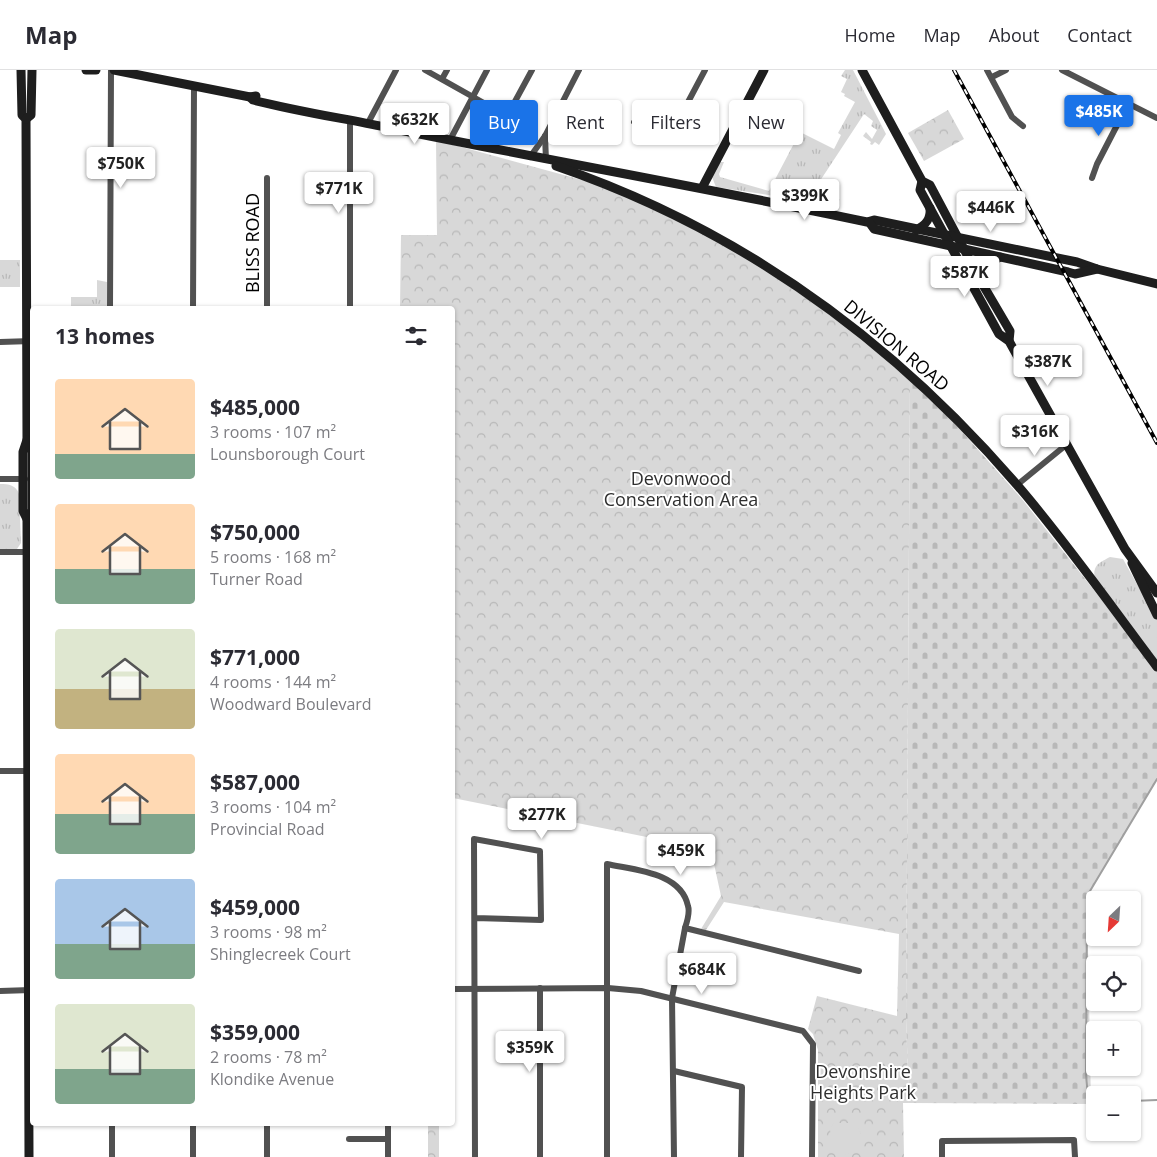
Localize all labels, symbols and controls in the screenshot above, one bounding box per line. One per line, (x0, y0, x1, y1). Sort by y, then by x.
text: Map (25, 18, 77, 51)
text: Home (845, 23, 895, 47)
text: Map (923, 23, 961, 47)
text: About (989, 23, 1039, 47)
text: Contact (1067, 23, 1132, 47)
pin: $485K (1064, 94, 1134, 137)
chip: Buy (470, 100, 538, 145)
chip: Rent (548, 100, 622, 145)
chip: Filters (632, 100, 719, 145)
chip: New (729, 100, 803, 145)
text: $485K (1075, 100, 1123, 122)
pin: $632K (380, 102, 450, 145)
text: $632K (391, 108, 439, 130)
pin: $750K (86, 146, 156, 189)
text: $750K (97, 152, 145, 174)
pin: $771K (304, 172, 374, 214)
text: $771K (315, 177, 363, 199)
pin: $399K (770, 178, 840, 221)
text: $399K (781, 184, 829, 206)
pin: $446K (956, 190, 1026, 233)
street label: BLISS ROAD (240, 193, 264, 293)
text: $446K (967, 196, 1015, 218)
pin: $587K (930, 256, 1000, 298)
text: $587K (941, 261, 989, 283)
street label: DIVISION ROAD (839, 294, 955, 396)
text: 13 homes (55, 322, 155, 350)
icon: filters (402, 322, 430, 350)
pin: $387K (1013, 344, 1083, 387)
text: $387K (1024, 350, 1072, 372)
text: $485,000 (210, 393, 300, 421)
icon: home (95, 399, 155, 459)
pin: $316K (1000, 414, 1070, 457)
text: $316K (1011, 420, 1059, 442)
text: 3 rooms · 107 m² (210, 421, 336, 443)
text: Lounsborough Court (210, 443, 365, 465)
park label: Devonwood Conservation Area (604, 466, 758, 511)
text: $750,000 (210, 518, 300, 546)
icon: home (95, 524, 155, 584)
text: 5 rooms · 168 m² (210, 546, 336, 568)
text: Turner Road (210, 568, 303, 590)
text: $771,000 (210, 643, 300, 671)
icon: home (95, 649, 155, 709)
text: 4 rooms · 144 m² (210, 671, 336, 693)
text: Woodward Boulevard (210, 693, 372, 715)
text: $587,000 (210, 768, 300, 796)
icon: home (95, 774, 155, 834)
text: 3 rooms · 104 m² (210, 796, 336, 818)
pin: $277K (507, 798, 577, 840)
text: $277K (518, 803, 566, 825)
text: Provincial Road (210, 818, 325, 840)
pin: $459K (646, 834, 716, 876)
text: $459K (657, 839, 705, 861)
north arrow (1086, 891, 1141, 946)
map controls (1086, 891, 1141, 1141)
text: $459,000 (210, 893, 300, 921)
icon: home (95, 899, 155, 959)
text: 3 rooms · 98 m² (210, 921, 327, 943)
text: Shinglecreek Court (210, 943, 351, 965)
pin: $684K (667, 952, 737, 995)
button: locate (1086, 956, 1141, 1011)
text: $684K (678, 958, 726, 980)
text: $359,000 (210, 1018, 300, 1046)
button: + (1086, 1021, 1141, 1076)
icon: home (95, 1024, 155, 1084)
pin: $359K (495, 1030, 565, 1073)
text: $359K (506, 1036, 554, 1058)
text: 2 rooms · 78 m² (210, 1046, 327, 1068)
park label: Devonshire Heights Park (810, 1059, 917, 1104)
text: Klondike Avenue (210, 1068, 334, 1090)
button: − (1086, 1086, 1141, 1141)

